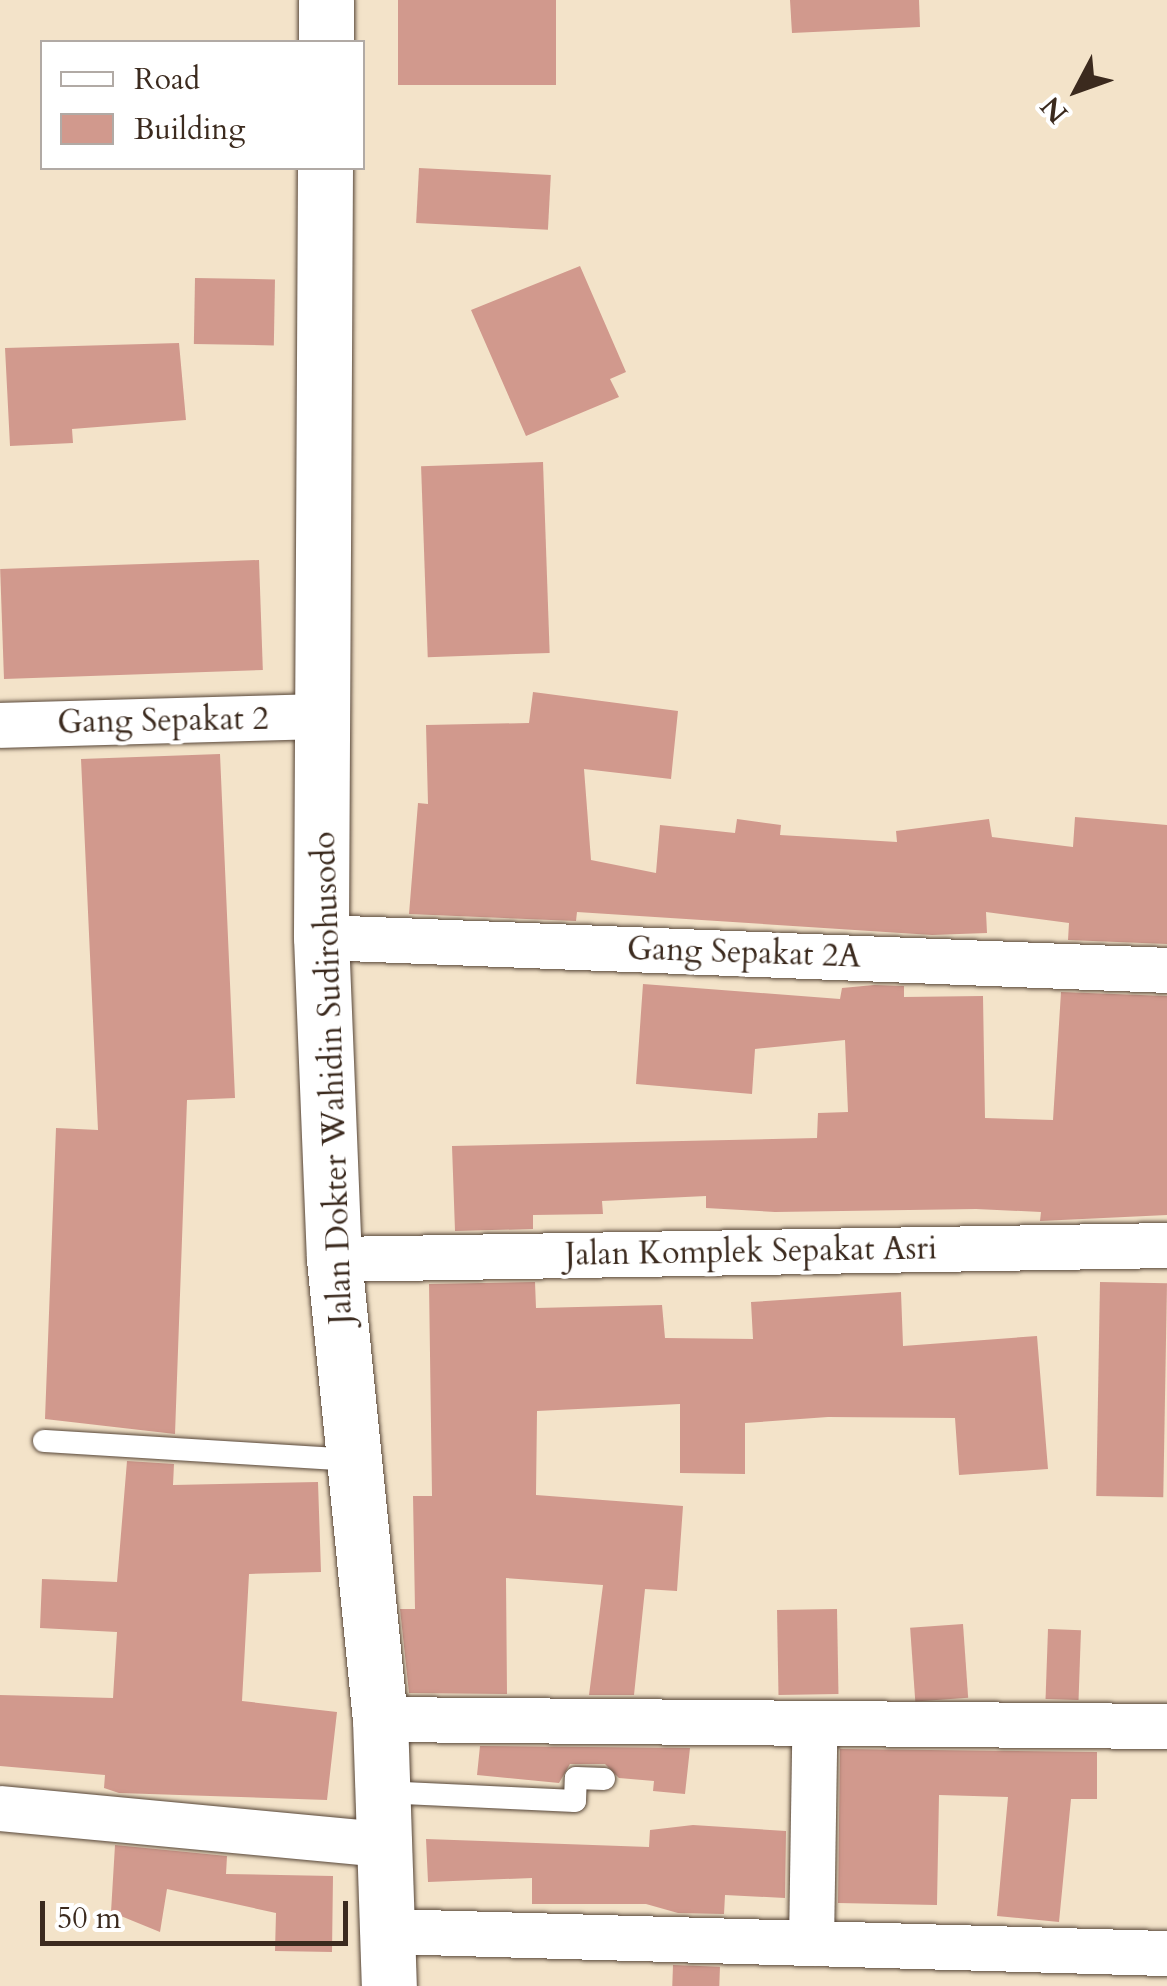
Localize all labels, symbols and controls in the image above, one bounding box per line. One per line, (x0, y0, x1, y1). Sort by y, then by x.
legend (40, 40, 365, 170)
north arrow (1027, 40, 1127, 140)
text: Road (134, 59, 200, 100)
text: N (1032, 88, 1077, 131)
text: Building (134, 109, 245, 150)
street label: Gang Sepakat 2 (57, 700, 269, 742)
street label: Jalan Dokter Wahidin Sudirohusodo (305, 831, 361, 1325)
street label: Gang Sepakat 2A (626, 930, 862, 976)
street label: Jalan Komplek Sepakat Asri (565, 1230, 937, 1274)
scale bar (45, 1881, 352, 1943)
text: 50 m (57, 1898, 121, 1939)

